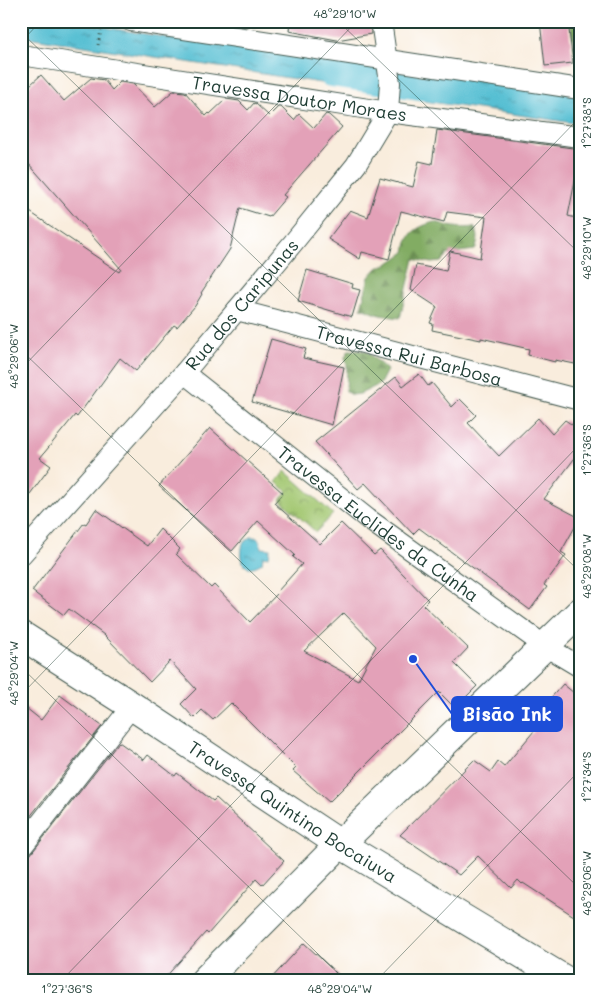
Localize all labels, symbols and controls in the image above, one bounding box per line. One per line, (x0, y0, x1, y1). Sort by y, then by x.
text: 48°29'10"W (314, 5, 376, 21)
street label: Travessa Doutor Moraes (191, 70, 409, 126)
text: 1°27'38"S (578, 97, 594, 149)
text: 48°29'10"W (578, 217, 594, 279)
street label: Rua dos Caripunas (180, 234, 304, 375)
street label: Travessa Rui Barbosa (313, 319, 505, 391)
text: 48°29'06"W (5, 324, 21, 388)
text: 1°27'36"S (578, 424, 594, 476)
street label: Travessa Euclides da Cunha (273, 440, 484, 607)
text: 48°29'08"W (578, 534, 594, 598)
text: 48°29'04"W (5, 641, 21, 705)
callout: Bisão Ink (452, 697, 562, 731)
text: Bisão Ink (462, 701, 552, 726)
street label: Travessa Quintino Bocaiuva (184, 735, 402, 888)
text: 1°27'34"S (578, 751, 594, 803)
text: 48°29'06"W (578, 851, 594, 915)
text: 1°27'36"S (41, 980, 93, 996)
text: 48°29'04"W (308, 980, 372, 996)

